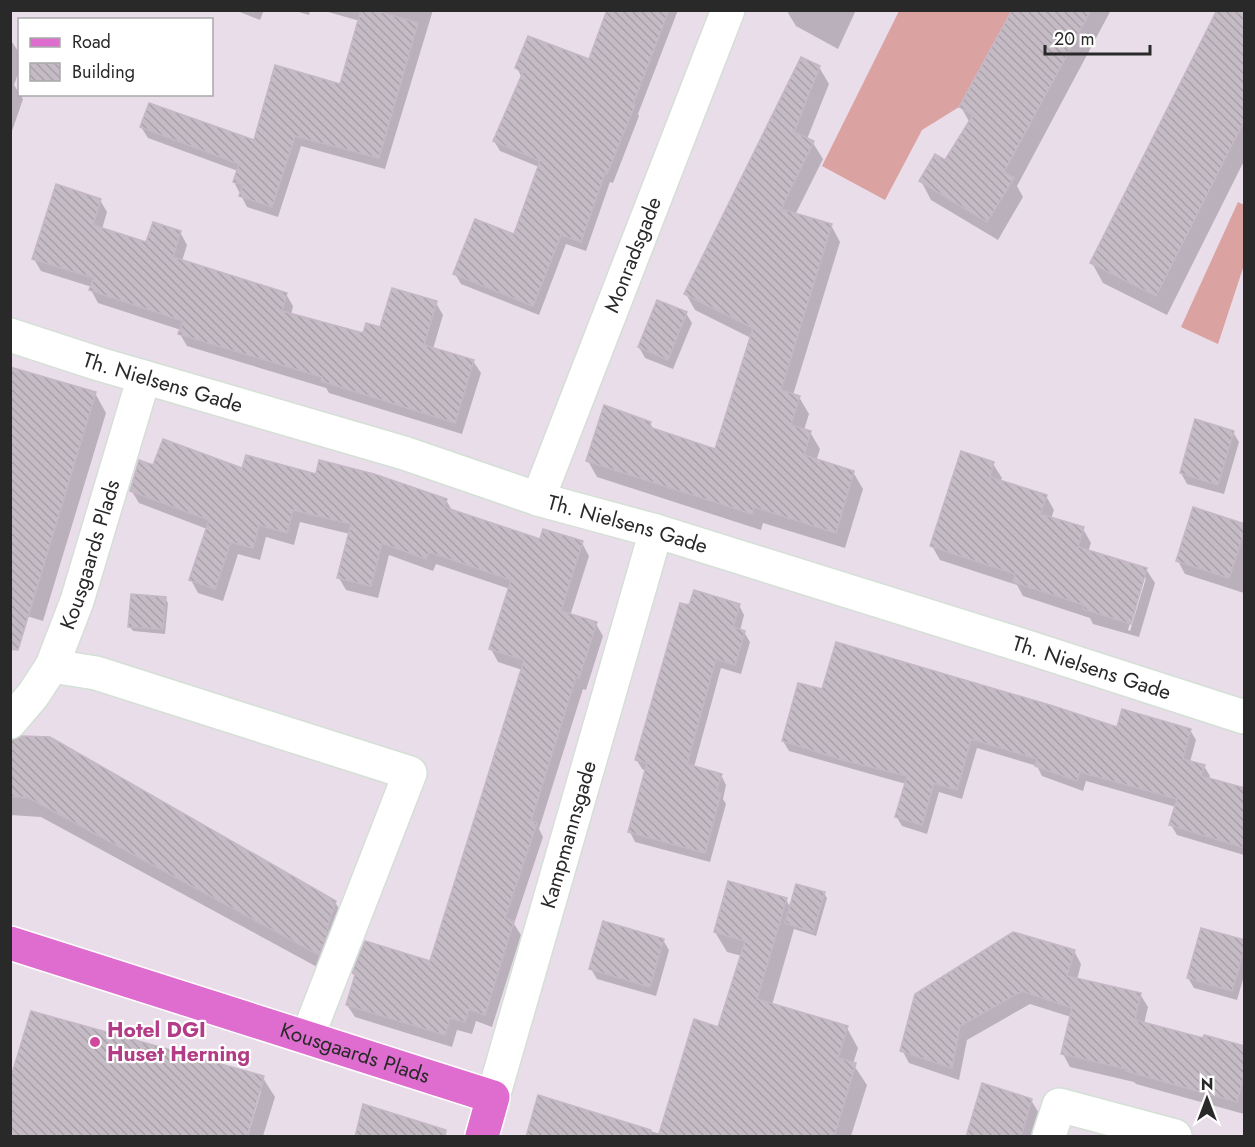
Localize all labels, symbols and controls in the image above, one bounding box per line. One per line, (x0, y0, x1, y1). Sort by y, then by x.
legend (18, 18, 213, 96)
scale bar (1045, 18, 1150, 56)
text: 20 m (1054, 26, 1094, 52)
text: Road (72, 29, 111, 55)
text: Building (72, 59, 135, 85)
street label: Monradsgade (597, 192, 669, 317)
street label: Th. Nielsens Gade (79, 345, 246, 420)
street label: Kousgaards Plads (52, 476, 127, 634)
street label: Th. Nielsens Gade (544, 487, 712, 561)
street label: Th. Nielsens Gade (1009, 628, 1175, 708)
street label: Kampmannsgade (533, 757, 604, 912)
place label: Hotel DGI Huset Herning (107, 1015, 250, 1069)
street label: Kousgaards Plads (276, 1015, 433, 1091)
marker: Hotel DGI Huset Herning (88, 1035, 102, 1049)
north arrow (1177, 1069, 1237, 1129)
text: N (1201, 1073, 1213, 1096)

